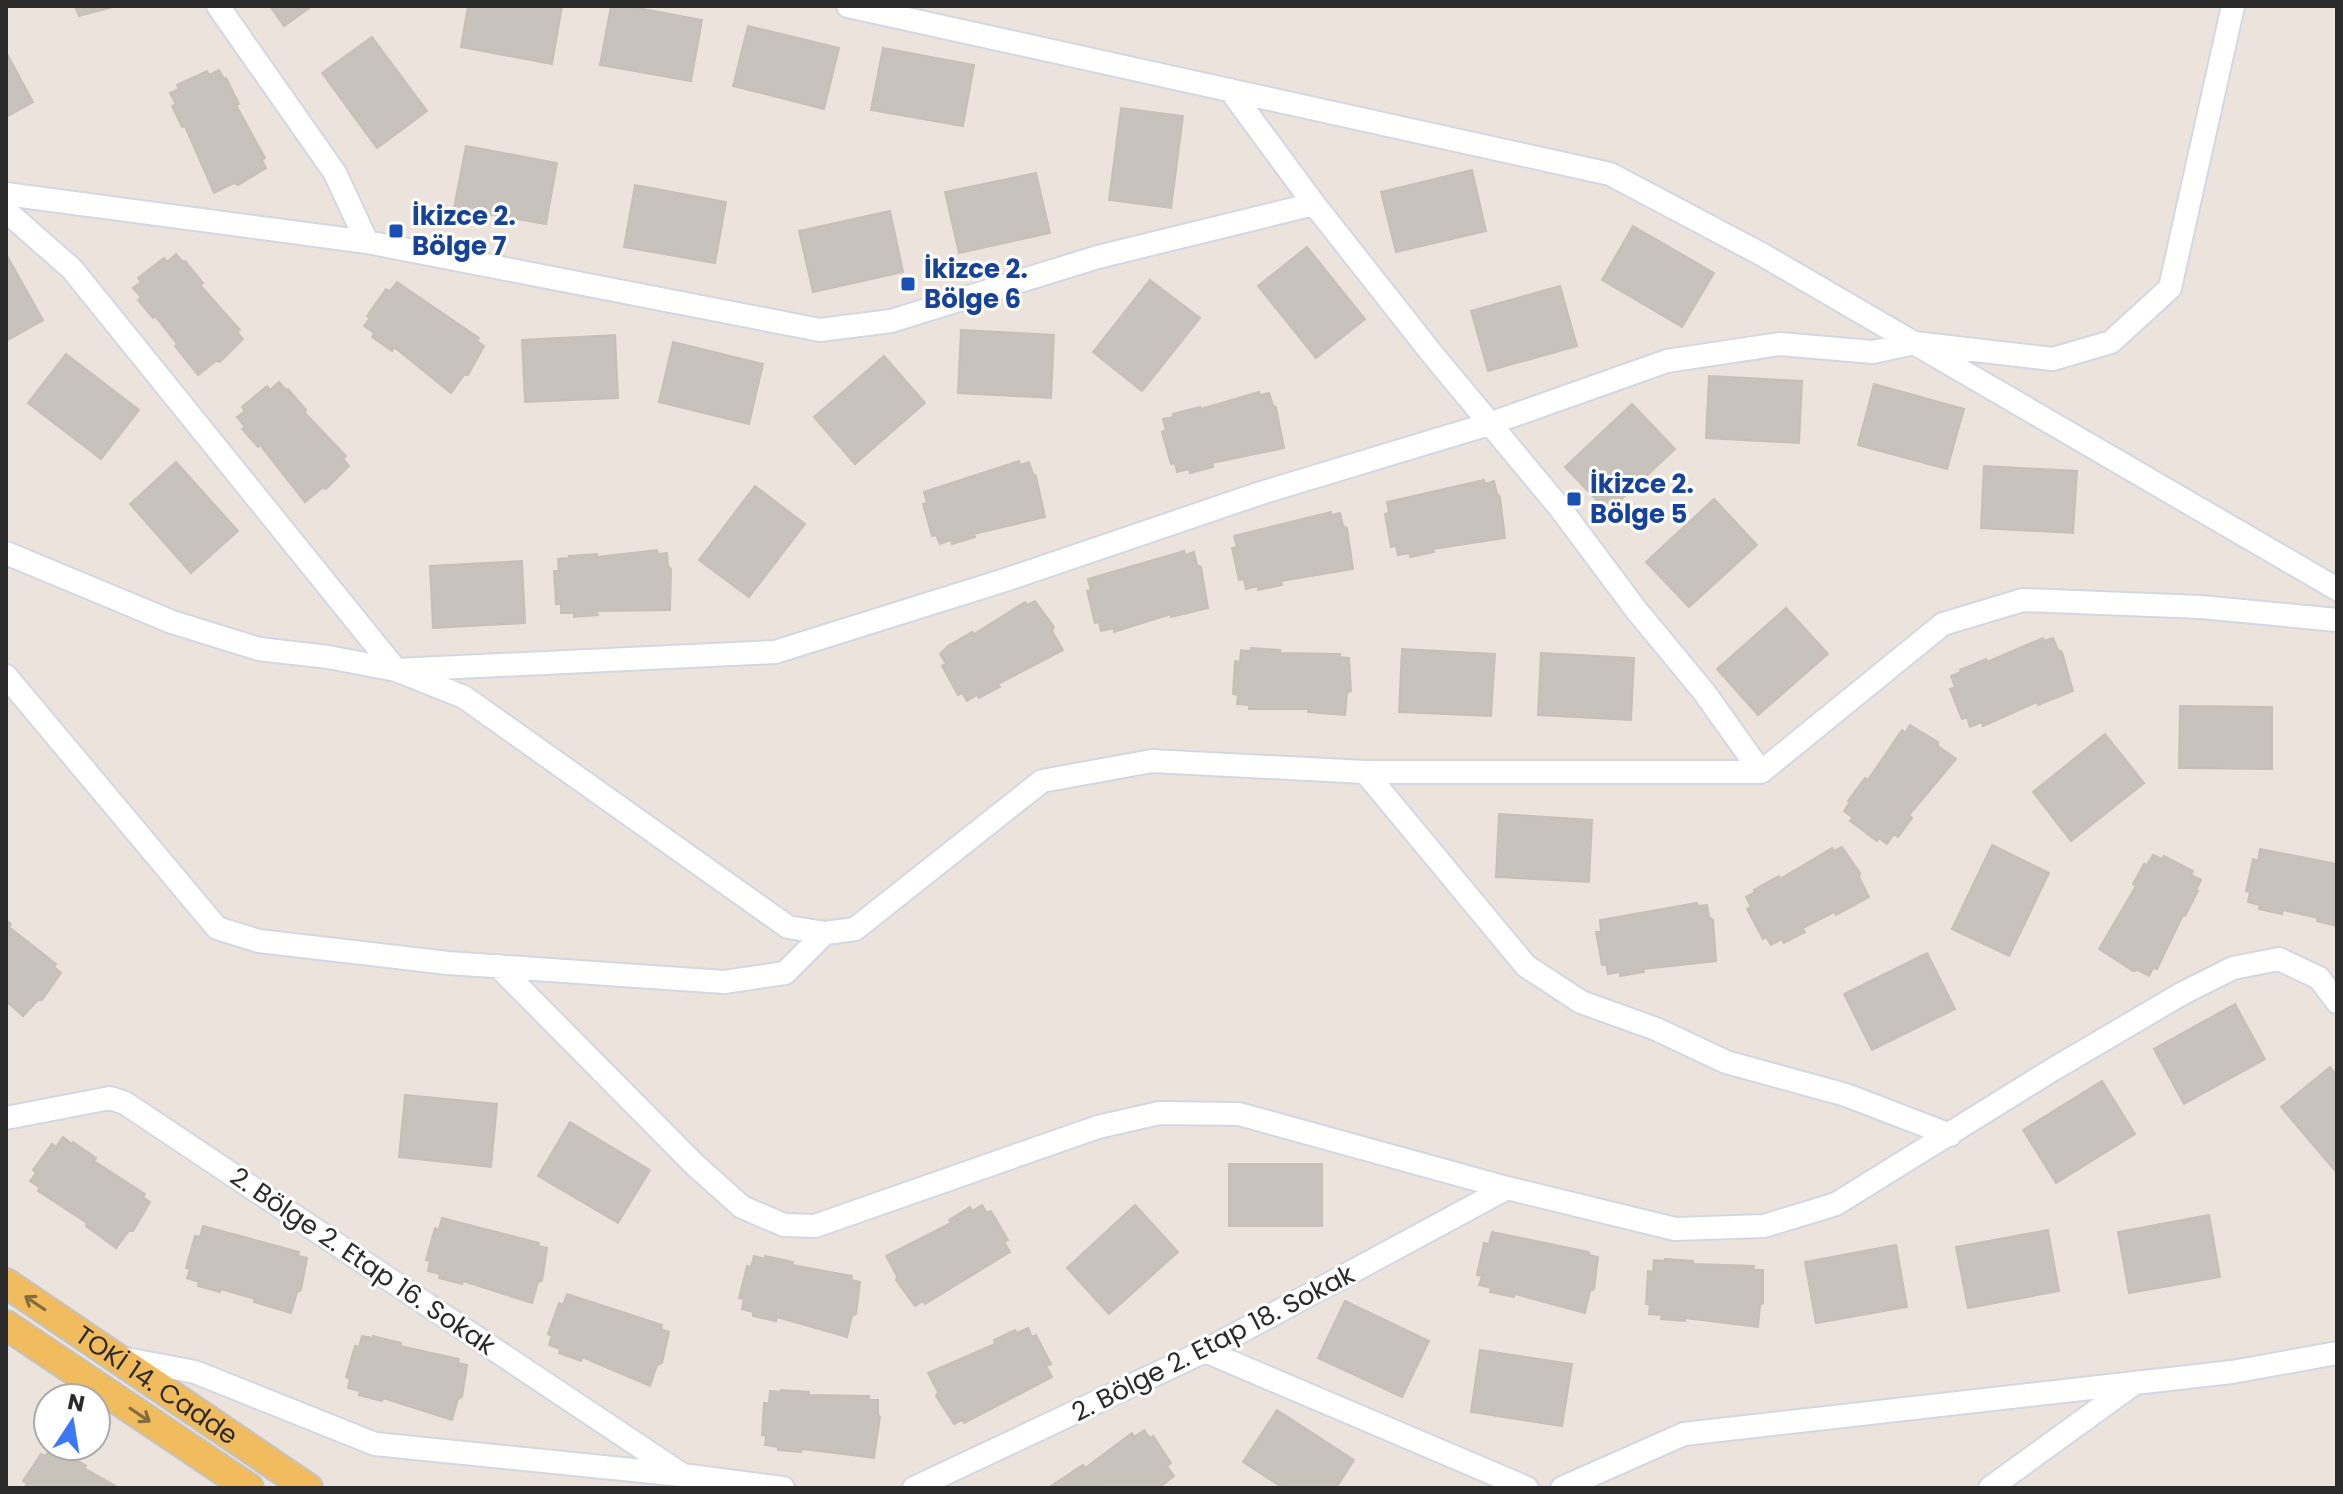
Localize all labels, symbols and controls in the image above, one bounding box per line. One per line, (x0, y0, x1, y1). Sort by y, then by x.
place label: İkizce 2. Bölge 7 (412, 198, 516, 264)
marker: İkizce 2. Bölge 7 (387, 222, 405, 240)
place label: İkizce 2. Bölge 6 (924, 251, 1028, 317)
marker: İkizce 2. Bölge 6 (899, 275, 917, 293)
place label: İkizce 2. Bölge 5 (1590, 466, 1694, 532)
marker: İkizce 2. Bölge 5 (1565, 490, 1583, 508)
street label: 2. Bölge 2. Etap 16. Sokak (223, 1159, 503, 1364)
street label: 2. Bölge 2. Etap 18. Sokak (1066, 1256, 1361, 1430)
one-way arrow (24, 1295, 47, 1311)
street label: TOKİ 14. Cadde (68, 1317, 245, 1453)
north arrow (32, 1382, 112, 1462)
text: N (65, 1386, 87, 1420)
one-way arrow (129, 1407, 151, 1423)

